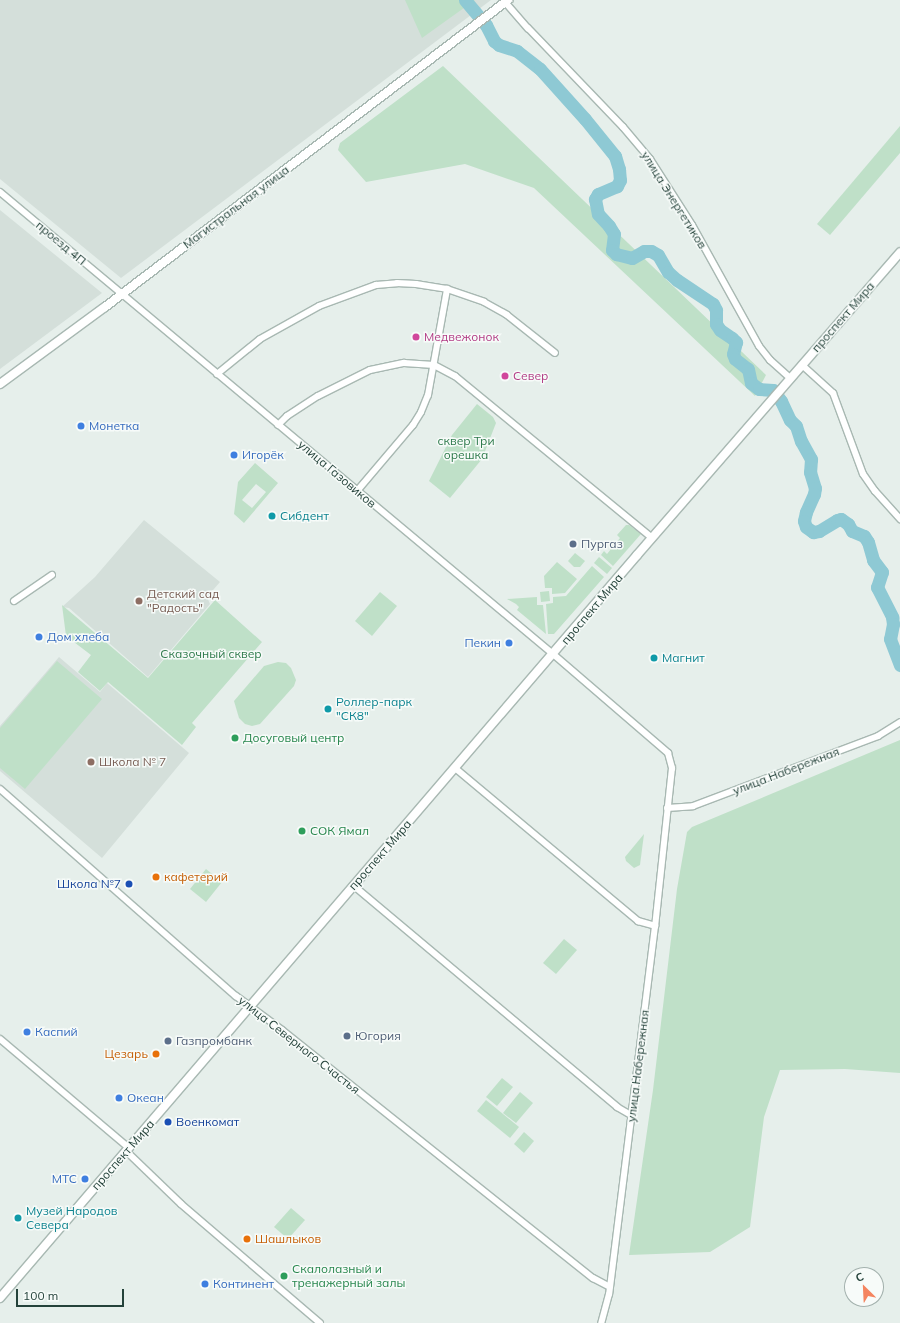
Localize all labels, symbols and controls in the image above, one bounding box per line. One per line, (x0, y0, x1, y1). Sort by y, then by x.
street label: улица Энергетиков (638, 149, 710, 251)
street label: Магистральная улица (180, 162, 292, 252)
street label: проезд 4П (33, 218, 89, 268)
street label: проспект Мира (809, 279, 877, 355)
place label: Медвежонок (424, 330, 499, 344)
marker: Медвежонок (411, 332, 421, 342)
place label: Север (513, 369, 548, 383)
marker: Север (500, 371, 510, 381)
place label: Монетка (89, 419, 139, 433)
marker: Монетка (76, 421, 86, 431)
park label: сквер Три орешка (437, 434, 495, 462)
street label: улица Газовиков (295, 437, 379, 511)
place label: Игорёк (242, 448, 284, 462)
marker: Игорёк (229, 450, 239, 460)
place label: Сибдент (280, 509, 329, 523)
marker: Сибдент (267, 511, 277, 521)
place label: Пургаз (581, 537, 623, 551)
marker: Пургаз (568, 539, 578, 549)
street label: проспект Мира (558, 571, 626, 647)
place label: Детский сад "Радость" (147, 587, 219, 615)
marker: Детский сад "Радость" (134, 596, 144, 606)
place label: Дом хлеба (47, 630, 109, 644)
marker: Дом хлеба (34, 632, 44, 642)
place label: Пекин (464, 636, 501, 650)
marker: Пекин (504, 638, 514, 648)
park label: Сказочный сквер (160, 647, 262, 661)
place label: Магнит (662, 651, 705, 665)
marker: Магнит (649, 653, 659, 663)
place label: Роллер-парк "СК8" (336, 695, 412, 723)
marker: Роллер-парк "СК8" (323, 704, 333, 714)
place label: Досуговый центр (243, 731, 344, 745)
marker: Досуговый центр (230, 733, 240, 743)
street label: улица Набережная (731, 744, 841, 798)
place label: Школа № 7 (99, 755, 166, 769)
marker: Школа № 7 (86, 757, 96, 767)
street label: проспект Мира (346, 817, 414, 893)
place label: СОК Ямал (310, 824, 369, 838)
marker: СОК Ямал (297, 826, 307, 836)
place label: кафетерий (164, 870, 228, 884)
marker: кафетерий (151, 872, 161, 882)
place label: Школа №7 (57, 877, 121, 891)
marker: Школа №7 (124, 879, 134, 889)
street label: улица Северного Счастья (235, 993, 363, 1097)
street label: улица Набережная (624, 1009, 652, 1123)
place label: Каспий (35, 1025, 78, 1039)
marker: Каспий (22, 1027, 32, 1037)
place label: Югория (355, 1029, 401, 1043)
marker: Югория (342, 1031, 352, 1041)
place label: Газпромбанк (176, 1034, 252, 1048)
marker: Газпромбанк (163, 1036, 173, 1046)
place label: Цезарь (104, 1047, 148, 1061)
marker: Цезарь (151, 1049, 161, 1059)
place label: Океан (127, 1091, 164, 1105)
marker: Океан (114, 1093, 124, 1103)
place label: Военкомат (176, 1115, 239, 1129)
street label: проспект Мира (89, 1117, 157, 1193)
marker: Военкомат (163, 1117, 173, 1127)
place label: МТС (52, 1172, 77, 1186)
marker: МТС (80, 1174, 90, 1184)
place label: Музей Народов Севера (26, 1204, 118, 1232)
marker: Музей Народов Севера (13, 1213, 23, 1223)
place label: Шашлыков (255, 1232, 321, 1246)
marker: Шашлыков (242, 1234, 252, 1244)
place label: Скалолазный и тренажерный залы (292, 1262, 405, 1290)
north arrow (844, 1267, 884, 1307)
text: С (853, 1269, 866, 1285)
marker: Скалолазный и тренажерный залы (279, 1271, 289, 1281)
place label: Континент (213, 1277, 274, 1291)
marker: Континент (200, 1279, 210, 1289)
scale bar (18, 1281, 126, 1307)
text: 100 m (23, 1288, 58, 1303)

